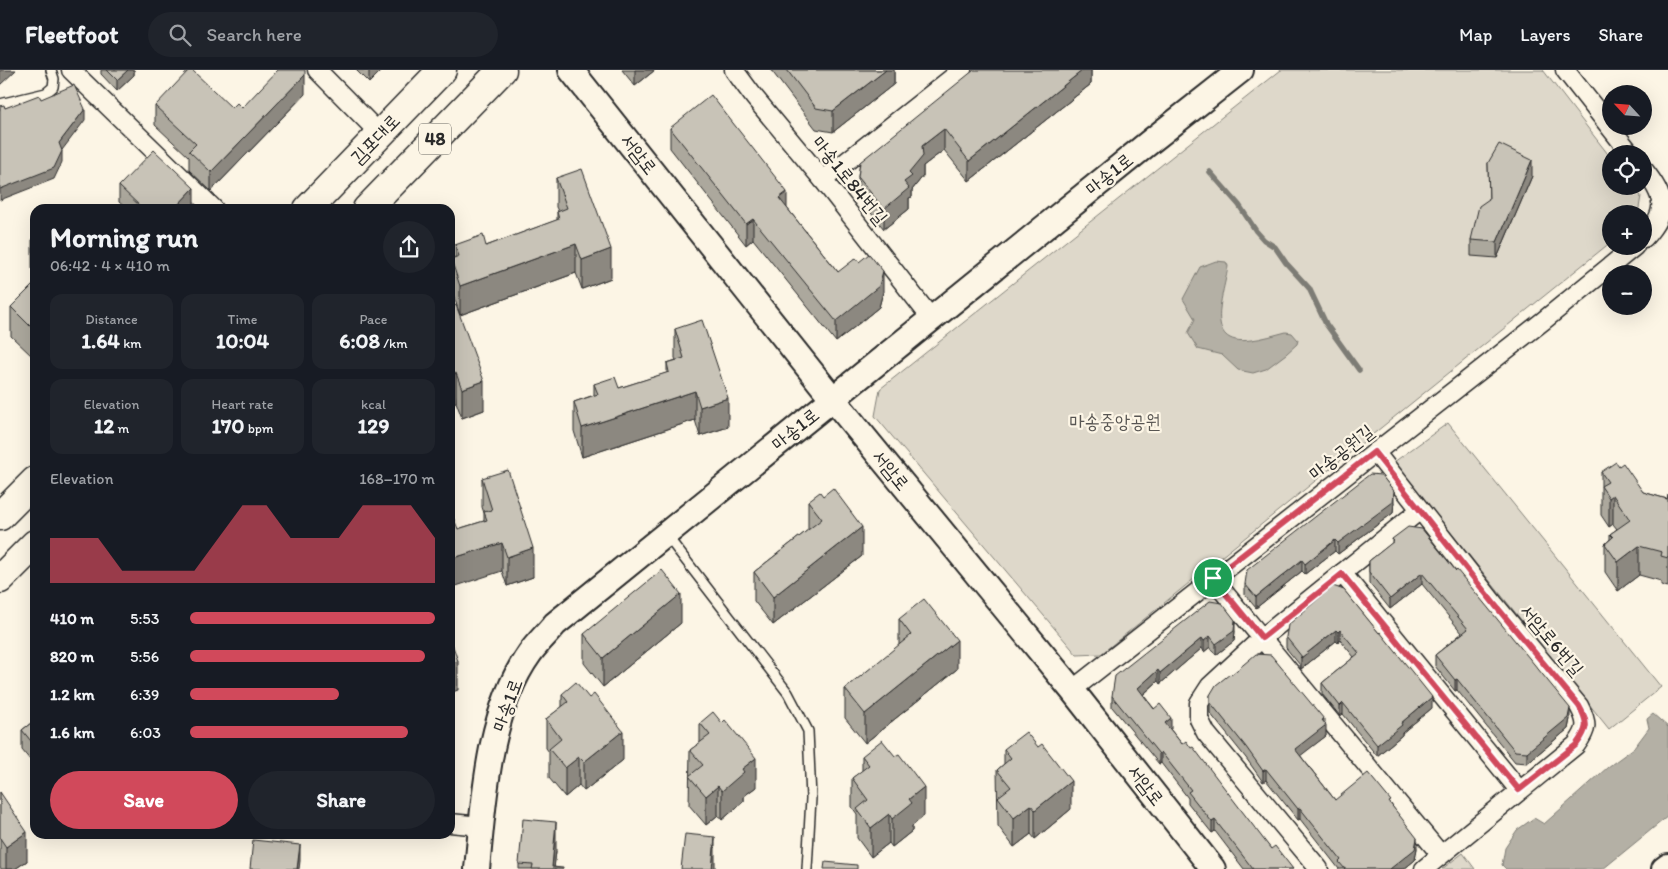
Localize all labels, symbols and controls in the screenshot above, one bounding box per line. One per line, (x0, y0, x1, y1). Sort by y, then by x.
search box (148, 12, 498, 57)
text: Fleetfoot (25, 20, 118, 49)
icon: search (166, 21, 194, 49)
text: Search here (206, 23, 302, 46)
text: Map (1459, 24, 1492, 46)
text: Layers (1520, 24, 1570, 46)
text: Share (1598, 24, 1643, 46)
north arrow (1602, 85, 1652, 135)
map controls (1602, 85, 1652, 315)
street label: 김포대로 (345, 109, 405, 169)
road number: 48 (419, 124, 451, 155)
street label: 서암로 (616, 129, 662, 179)
street label: 마송1로84번길 (807, 131, 893, 229)
button: locate (1602, 145, 1652, 195)
street label: 마송1로 (1081, 148, 1137, 200)
button: + (1602, 205, 1652, 255)
text: Morning run (50, 220, 198, 254)
button: share (383, 221, 435, 273)
text: 06:42 · 4 × 410 m (50, 256, 170, 275)
button: − (1602, 265, 1652, 315)
text: Distance (85, 311, 138, 328)
text: Time (228, 311, 257, 328)
text: Pace (359, 311, 388, 328)
text: 1.64 (81, 328, 120, 353)
text: 10:04 (216, 328, 269, 353)
text: 6:08 (339, 328, 380, 353)
text: km (120, 335, 142, 352)
text: /km (380, 335, 408, 352)
text: Elevation (84, 396, 139, 413)
text: Heart rate (212, 396, 273, 413)
text: kcal (361, 396, 386, 413)
street label: 마송1로 (767, 403, 823, 455)
park label: 마송중앙공원 (1069, 410, 1161, 433)
text: 12 (94, 413, 114, 438)
text: 170 (211, 413, 244, 438)
text: 129 (358, 413, 389, 438)
street label: 마송공원길 (1304, 419, 1378, 485)
text: m (114, 420, 129, 437)
text: bpm (244, 420, 274, 437)
street label: 서암로 (868, 445, 914, 495)
text: Elevation (50, 469, 114, 488)
text: 168–170 m (359, 469, 435, 488)
pin (1192, 557, 1234, 599)
icon: arrive (1199, 564, 1227, 592)
street label: 서암로6번길 (1515, 599, 1589, 681)
text: 410 m (50, 609, 94, 628)
text: 5:53 (130, 609, 159, 628)
text: 820 m (50, 647, 94, 666)
text: 5:56 (130, 647, 159, 666)
street label: 마송1로 (487, 675, 527, 735)
text: 1.2 km (50, 685, 95, 704)
text: 6:39 (130, 685, 159, 704)
text: 1.6 km (50, 723, 95, 742)
text: 6:03 (130, 723, 161, 742)
street label: 서암로 (1123, 760, 1169, 810)
button: Save (50, 771, 238, 829)
button: Share (248, 771, 435, 829)

